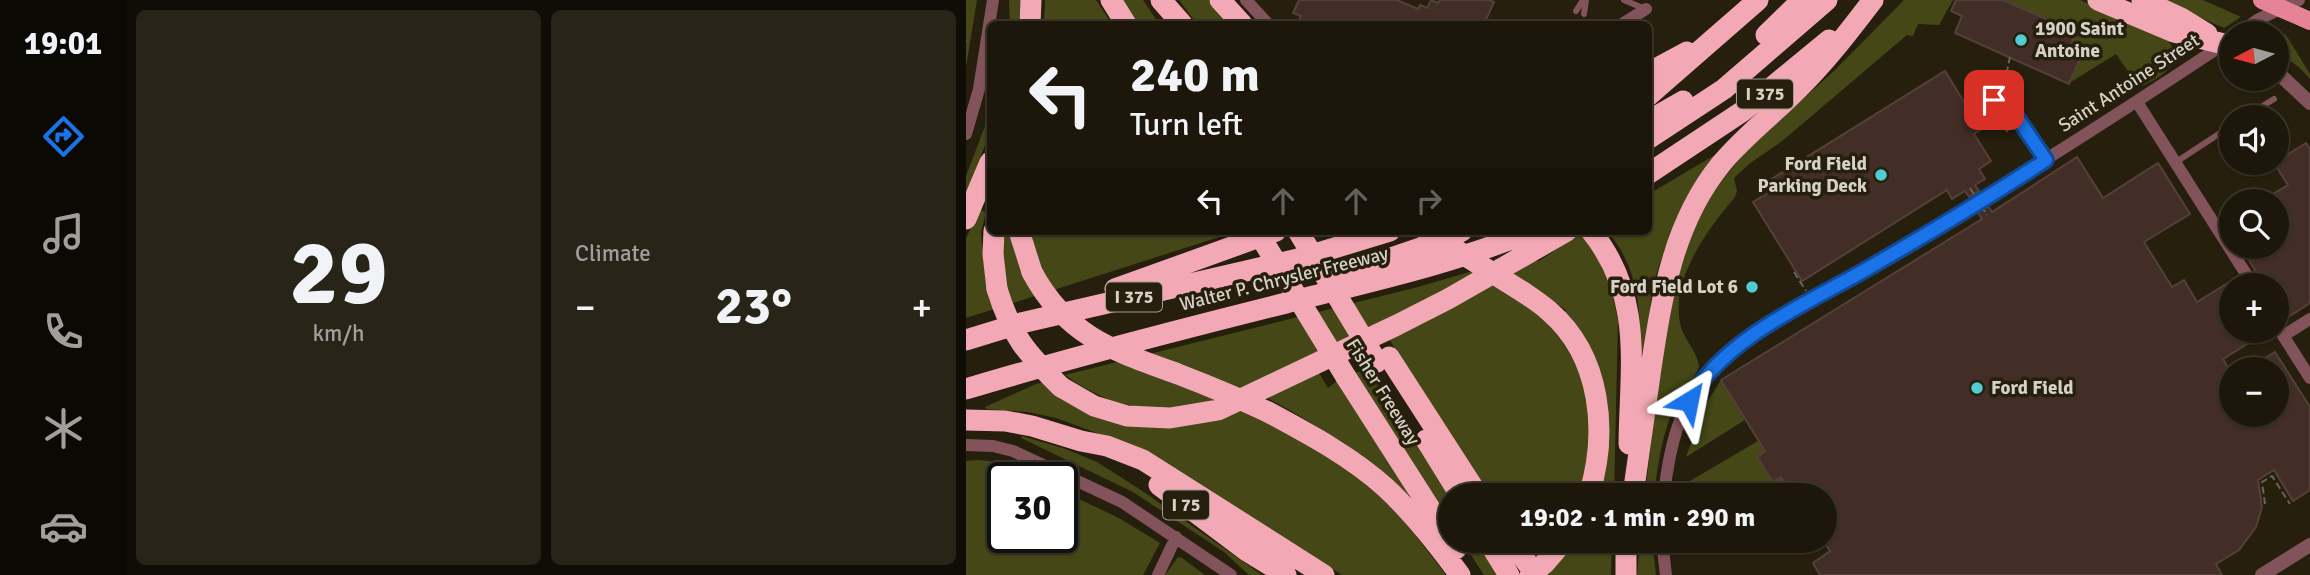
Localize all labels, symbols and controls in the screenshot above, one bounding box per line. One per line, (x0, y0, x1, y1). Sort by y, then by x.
place label: 1900 Saint Antoine (2035, 17, 2124, 63)
north arrow (2219, 21, 2289, 91)
map controls (2219, 21, 2289, 427)
text: 19:01 (24, 24, 102, 63)
street label: Saint Antoine Street (2054, 28, 2204, 138)
marker: 1900 Saint Antoine (2013, 32, 2029, 48)
text: 240 m (1130, 45, 1260, 105)
icon: left (1015, 49, 1106, 140)
pin (1964, 70, 2024, 130)
road number: I 375 (1737, 80, 1793, 108)
icon: arrive (1975, 81, 2013, 119)
text: Turn left (1130, 105, 1243, 144)
button: sound (2219, 105, 2289, 175)
icon: directions (39, 112, 88, 161)
place label: Ford Field Parking Deck (1758, 152, 1867, 198)
marker: Ford Field Parking Deck (1873, 167, 1889, 183)
icon: left (1191, 182, 1229, 220)
icon: ahead (1264, 182, 1302, 220)
icon: ahead (1337, 182, 1375, 220)
icon: right (1410, 182, 1448, 220)
button: search (2219, 189, 2289, 259)
icon: music (39, 209, 88, 258)
text: 29 (289, 217, 388, 330)
text: Climate (575, 239, 651, 268)
street label: Walter P. Chrysler Freeway (1177, 241, 1391, 317)
button: + (2219, 273, 2289, 343)
text: 23° (715, 274, 792, 338)
place label: Ford Field Lot 6 (1610, 275, 1738, 299)
marker: Ford Field Lot 6 (1744, 279, 1760, 295)
road number: I 375 (1106, 282, 1162, 312)
text: − (575, 284, 596, 331)
text: + (911, 284, 932, 331)
icon: phone (39, 307, 88, 356)
text: km/h (312, 319, 365, 348)
street label: Fisher Freeway (1341, 334, 1425, 450)
button: − (2219, 357, 2289, 427)
position arrow (1652, 364, 1726, 438)
place label: Ford Field (1991, 376, 2074, 400)
marker: Ford Field (1969, 380, 1985, 396)
icon: climate (39, 404, 88, 453)
speed limit sign: 30 (987, 462, 1078, 553)
road number: I 75 (1163, 490, 1209, 520)
icon: car (39, 502, 88, 551)
text: 19:02 · 1 min · 290 m (1520, 502, 1755, 534)

